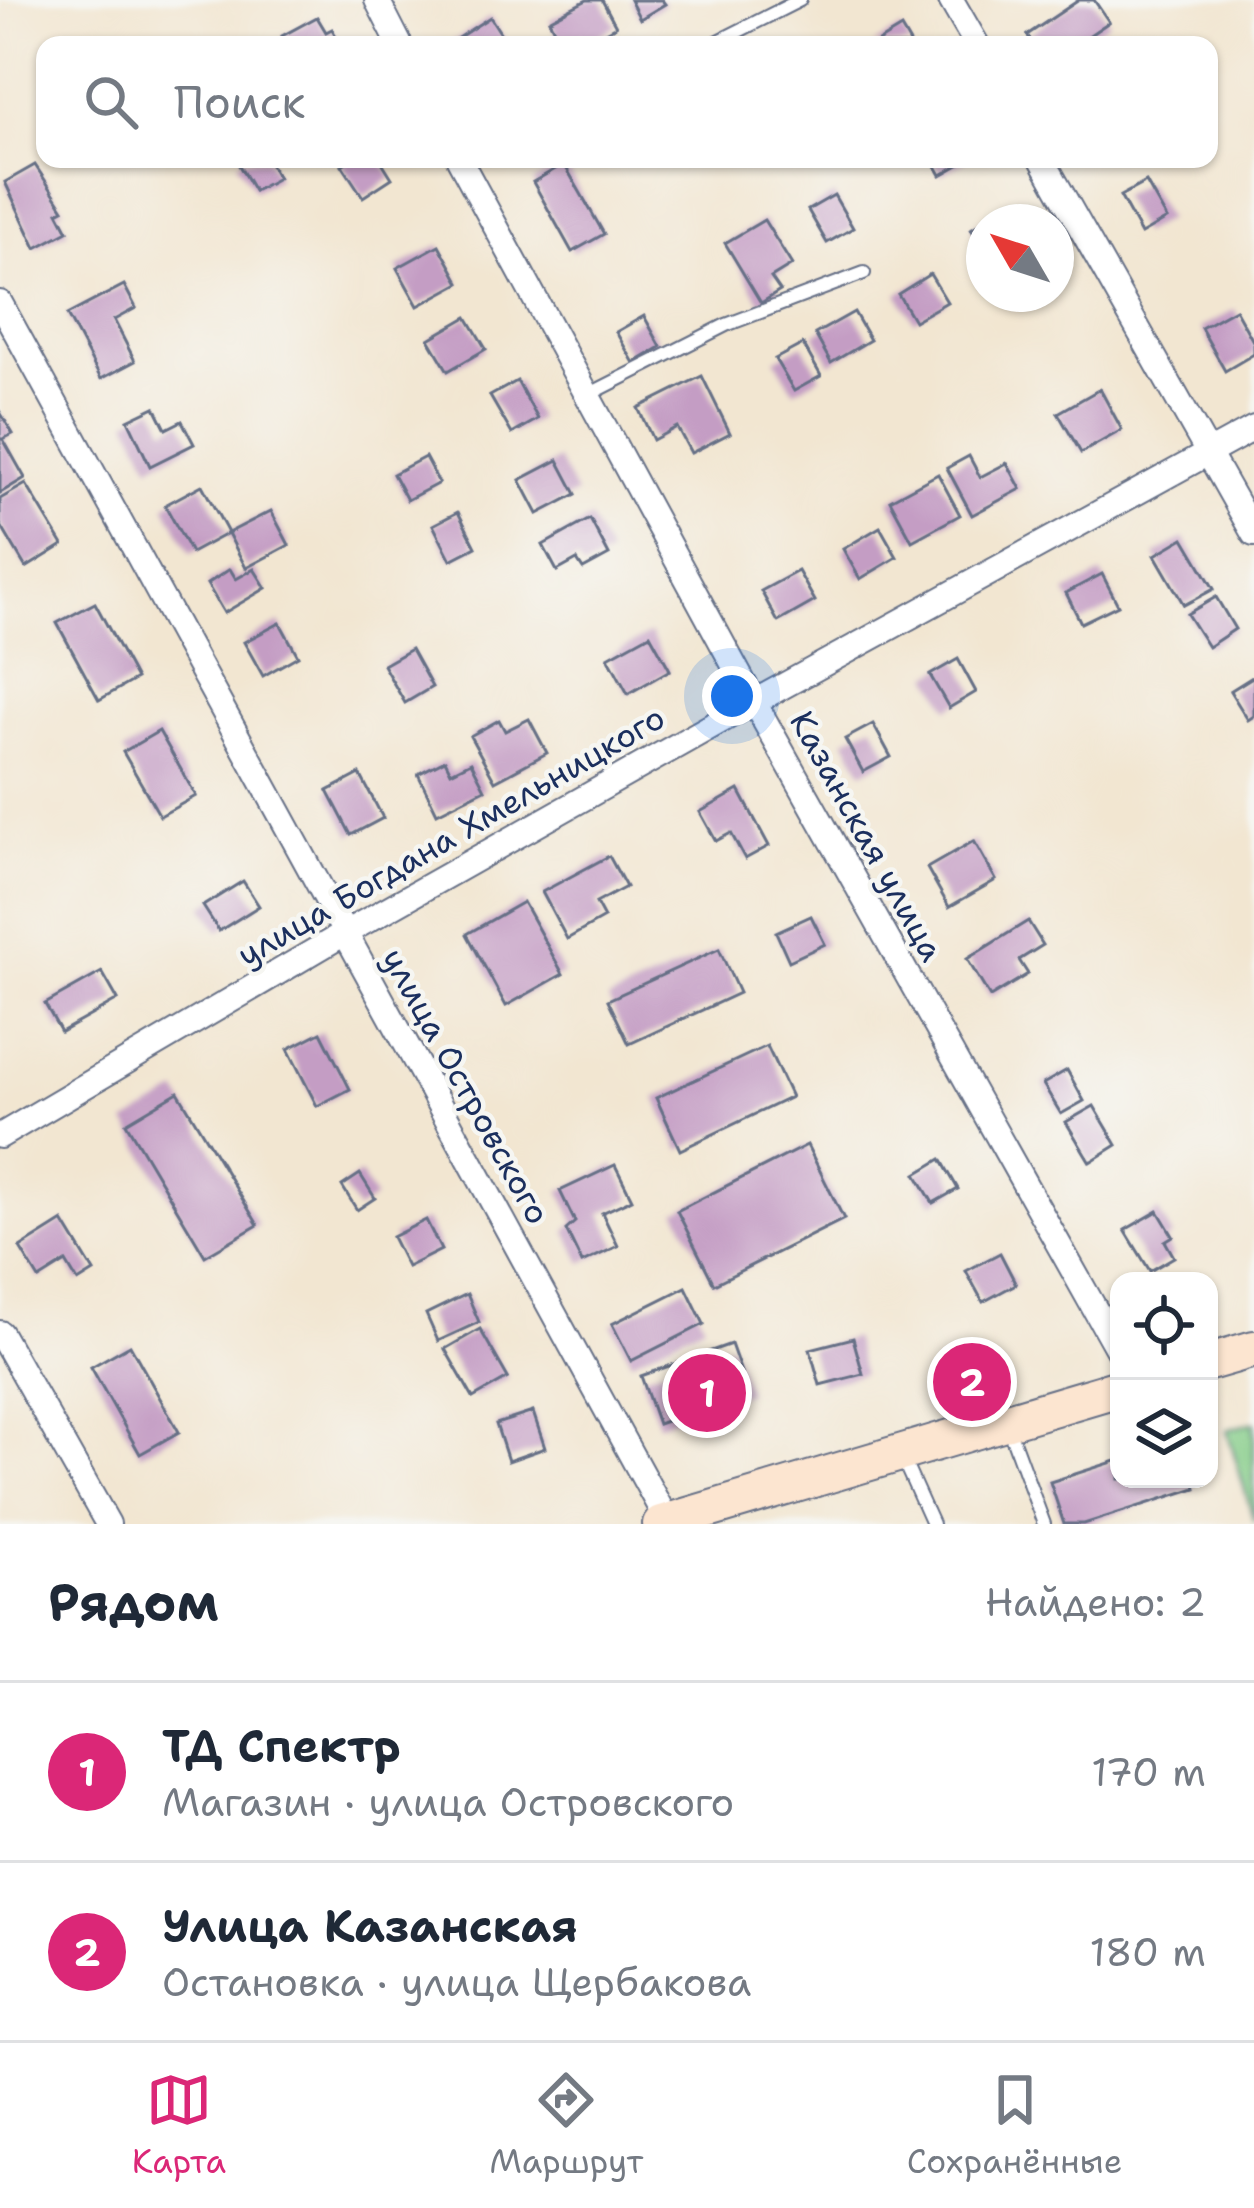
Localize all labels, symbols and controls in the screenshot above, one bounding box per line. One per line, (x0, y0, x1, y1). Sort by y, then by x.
search box (36, 36, 1218, 168)
icon: search (78, 69, 144, 135)
text: Поиск (174, 72, 305, 132)
north arrow (966, 204, 1074, 312)
your location (702, 666, 762, 726)
street label: улица Богдана Хмельницкого (229, 695, 673, 977)
street label: Казанская улица (779, 703, 955, 969)
street label: улица Островского (371, 940, 561, 1232)
map controls (1110, 1272, 1218, 1488)
button: locate (1110, 1272, 1218, 1380)
pin: 2 (933, 1337, 1011, 1427)
pin: 1 (668, 1348, 746, 1438)
button: layers (1110, 1380, 1218, 1488)
text: Рядом (48, 1568, 219, 1636)
text: Найдено: 2 (985, 1576, 1206, 1628)
text: ТД Спектр (162, 1716, 401, 1776)
text: 1 (78, 1746, 96, 1798)
text: 170 m (1091, 1746, 1206, 1798)
text: Магазин · улица Островского (162, 1776, 734, 1828)
text: Улица Казанская (162, 1896, 578, 1956)
text: 2 (73, 1926, 101, 1978)
text: 180 m (1090, 1926, 1206, 1978)
text: Остановка · улица Щербакова (162, 1956, 751, 2008)
tab: Карта (132, 2067, 226, 2184)
tab: Маршрут (489, 2067, 643, 2184)
tab: Сохранённые (907, 2067, 1122, 2184)

